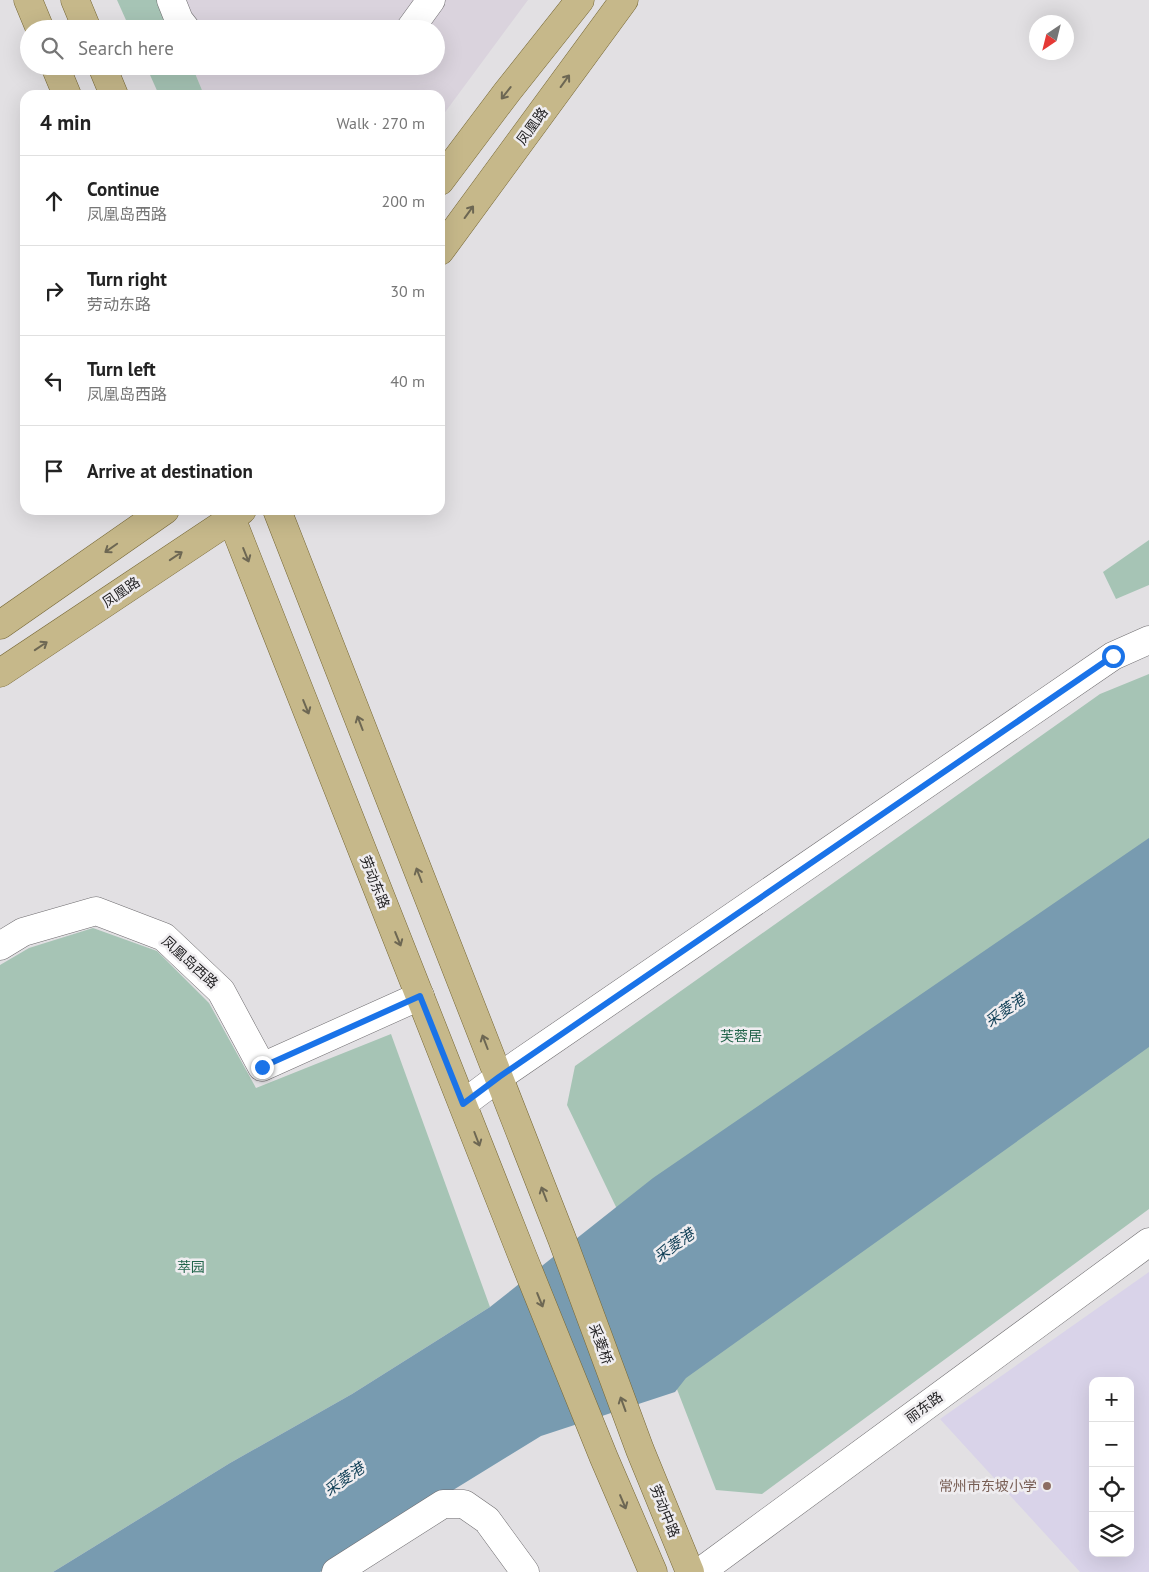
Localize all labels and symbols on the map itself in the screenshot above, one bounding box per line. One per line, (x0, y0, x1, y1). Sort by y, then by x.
north arrow (1029, 15, 1074, 60)
one-way arrow (559, 75, 570, 88)
one-way arrow (501, 86, 511, 100)
street label: 凤凰路 (512, 104, 552, 148)
one-way arrow (464, 205, 474, 219)
one-way arrow (104, 543, 118, 553)
one-way arrow (242, 547, 251, 563)
one-way arrow (168, 551, 182, 561)
street label: 凤凰路 (99, 573, 143, 611)
one-way arrow (33, 641, 47, 651)
route start (1102, 645, 1125, 668)
one-way arrow (302, 699, 311, 714)
one-way arrow (355, 716, 365, 731)
street label: 劳动东路 (356, 853, 394, 911)
one-way arrow (414, 868, 424, 883)
one-way arrow (394, 931, 403, 946)
street label: 凤凰岛西路 (158, 932, 222, 992)
water label: 采菱港 (981, 988, 1031, 1031)
park label: 芙蓉居 (720, 1027, 762, 1045)
one-way arrow (480, 1035, 489, 1050)
route end (251, 1056, 274, 1079)
one-way arrow (473, 1131, 482, 1146)
one-way arrow (539, 1186, 548, 1202)
water label: 采菱港 (650, 1223, 700, 1266)
park label: 萃园 (177, 1258, 205, 1276)
one-way arrow (536, 1292, 545, 1307)
street label: 采菱桥 (585, 1321, 617, 1367)
street label: 丽东路 (902, 1387, 946, 1427)
one-way arrow (618, 1397, 627, 1412)
water label: 采菱港 (320, 1457, 370, 1500)
place label: 常州市东坡小学 (939, 1477, 1037, 1495)
marker: 常州市东坡小学 (1041, 1480, 1053, 1492)
street label: 劳动中路 (646, 1482, 684, 1540)
one-way arrow (619, 1494, 628, 1509)

